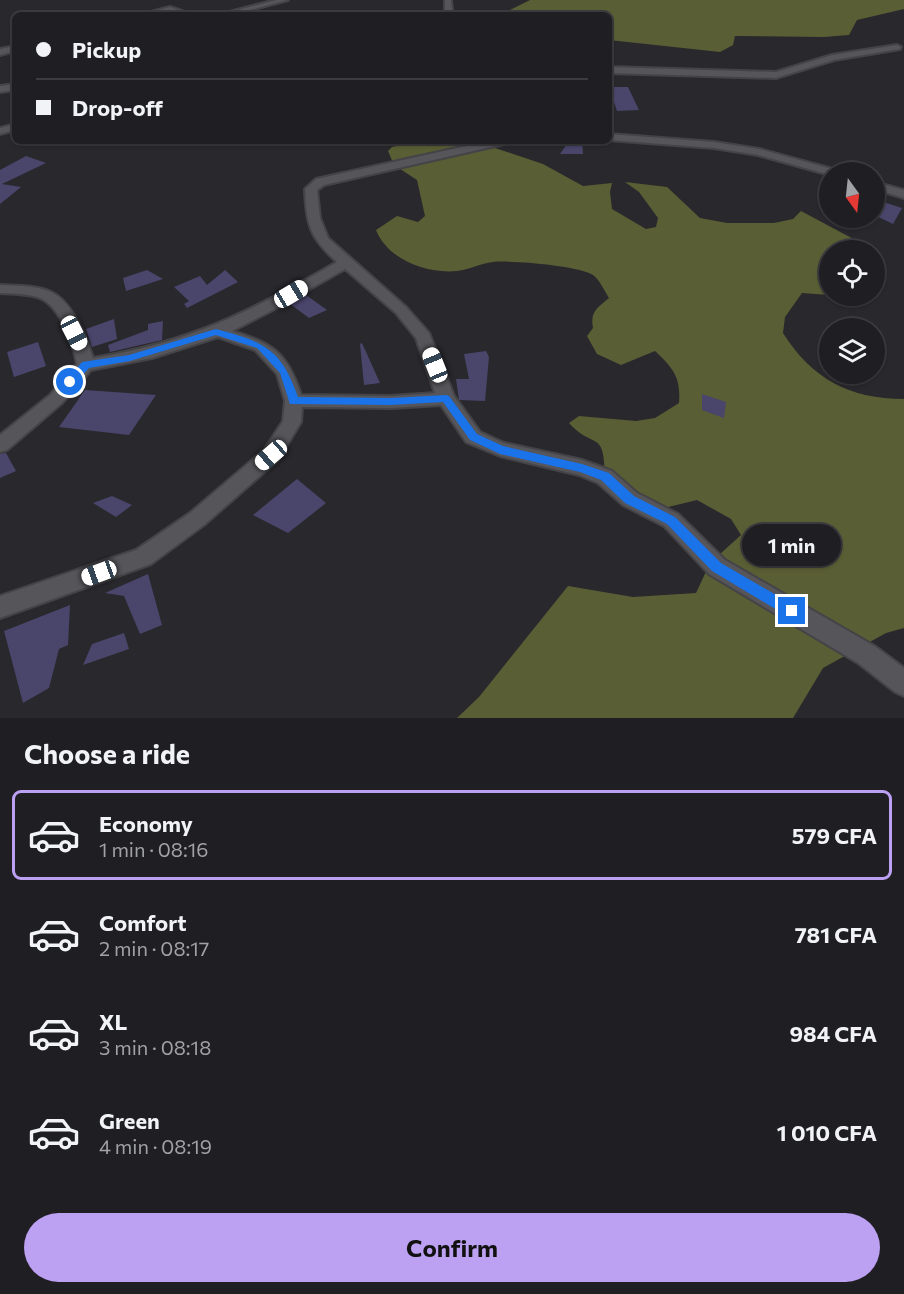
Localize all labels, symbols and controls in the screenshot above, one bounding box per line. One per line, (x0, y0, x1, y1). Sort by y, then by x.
text: Pickup (72, 36, 141, 63)
text: Drop-off (72, 94, 163, 121)
north arrow (819, 162, 885, 228)
map controls (819, 162, 885, 384)
button: locate (819, 240, 885, 306)
car (271, 277, 311, 311)
car (58, 313, 90, 353)
button: layers (819, 318, 885, 384)
car (420, 345, 450, 385)
route start (56, 368, 83, 395)
car (252, 436, 290, 474)
callout: 1 min (742, 524, 842, 566)
text: 1 min (768, 533, 815, 557)
car (79, 558, 119, 588)
route end (778, 597, 805, 624)
text: Choose a ride (24, 737, 190, 770)
icon: car (27, 808, 81, 862)
text: Economy (99, 810, 193, 837)
text: 579 CFA (792, 822, 877, 849)
text: 1 min · 08:16 (99, 837, 208, 861)
icon: car (27, 907, 81, 961)
text: Comfort (99, 909, 187, 936)
text: 781 CFA (795, 921, 877, 948)
text: 2 min · 08:17 (99, 936, 209, 960)
icon: car (27, 1006, 81, 1060)
text: XL (99, 1008, 127, 1035)
text: 984 CFA (789, 1020, 877, 1047)
text: 3 min · 08:18 (99, 1035, 211, 1059)
icon: car (27, 1105, 81, 1159)
text: Green (99, 1107, 160, 1134)
text: 1 010 CFA (777, 1119, 877, 1146)
text: 4 min · 08:19 (99, 1134, 212, 1158)
button: Confirm (24, 1213, 880, 1282)

